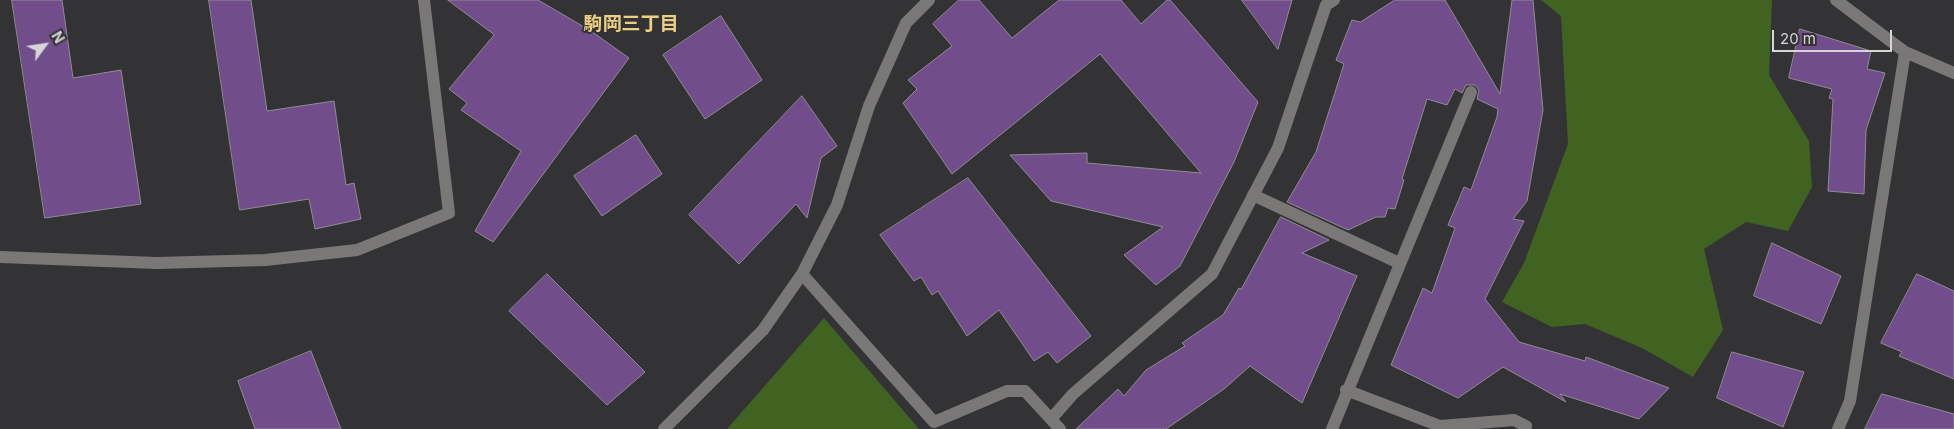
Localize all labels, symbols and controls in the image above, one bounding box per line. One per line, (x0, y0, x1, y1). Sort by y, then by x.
district label: 駒岡三丁目 (584, 13, 678, 35)
north arrow (20, 20, 70, 70)
scale bar (1774, 20, 1894, 52)
text: N (48, 28, 68, 46)
text: 20 m (1780, 29, 1816, 48)

